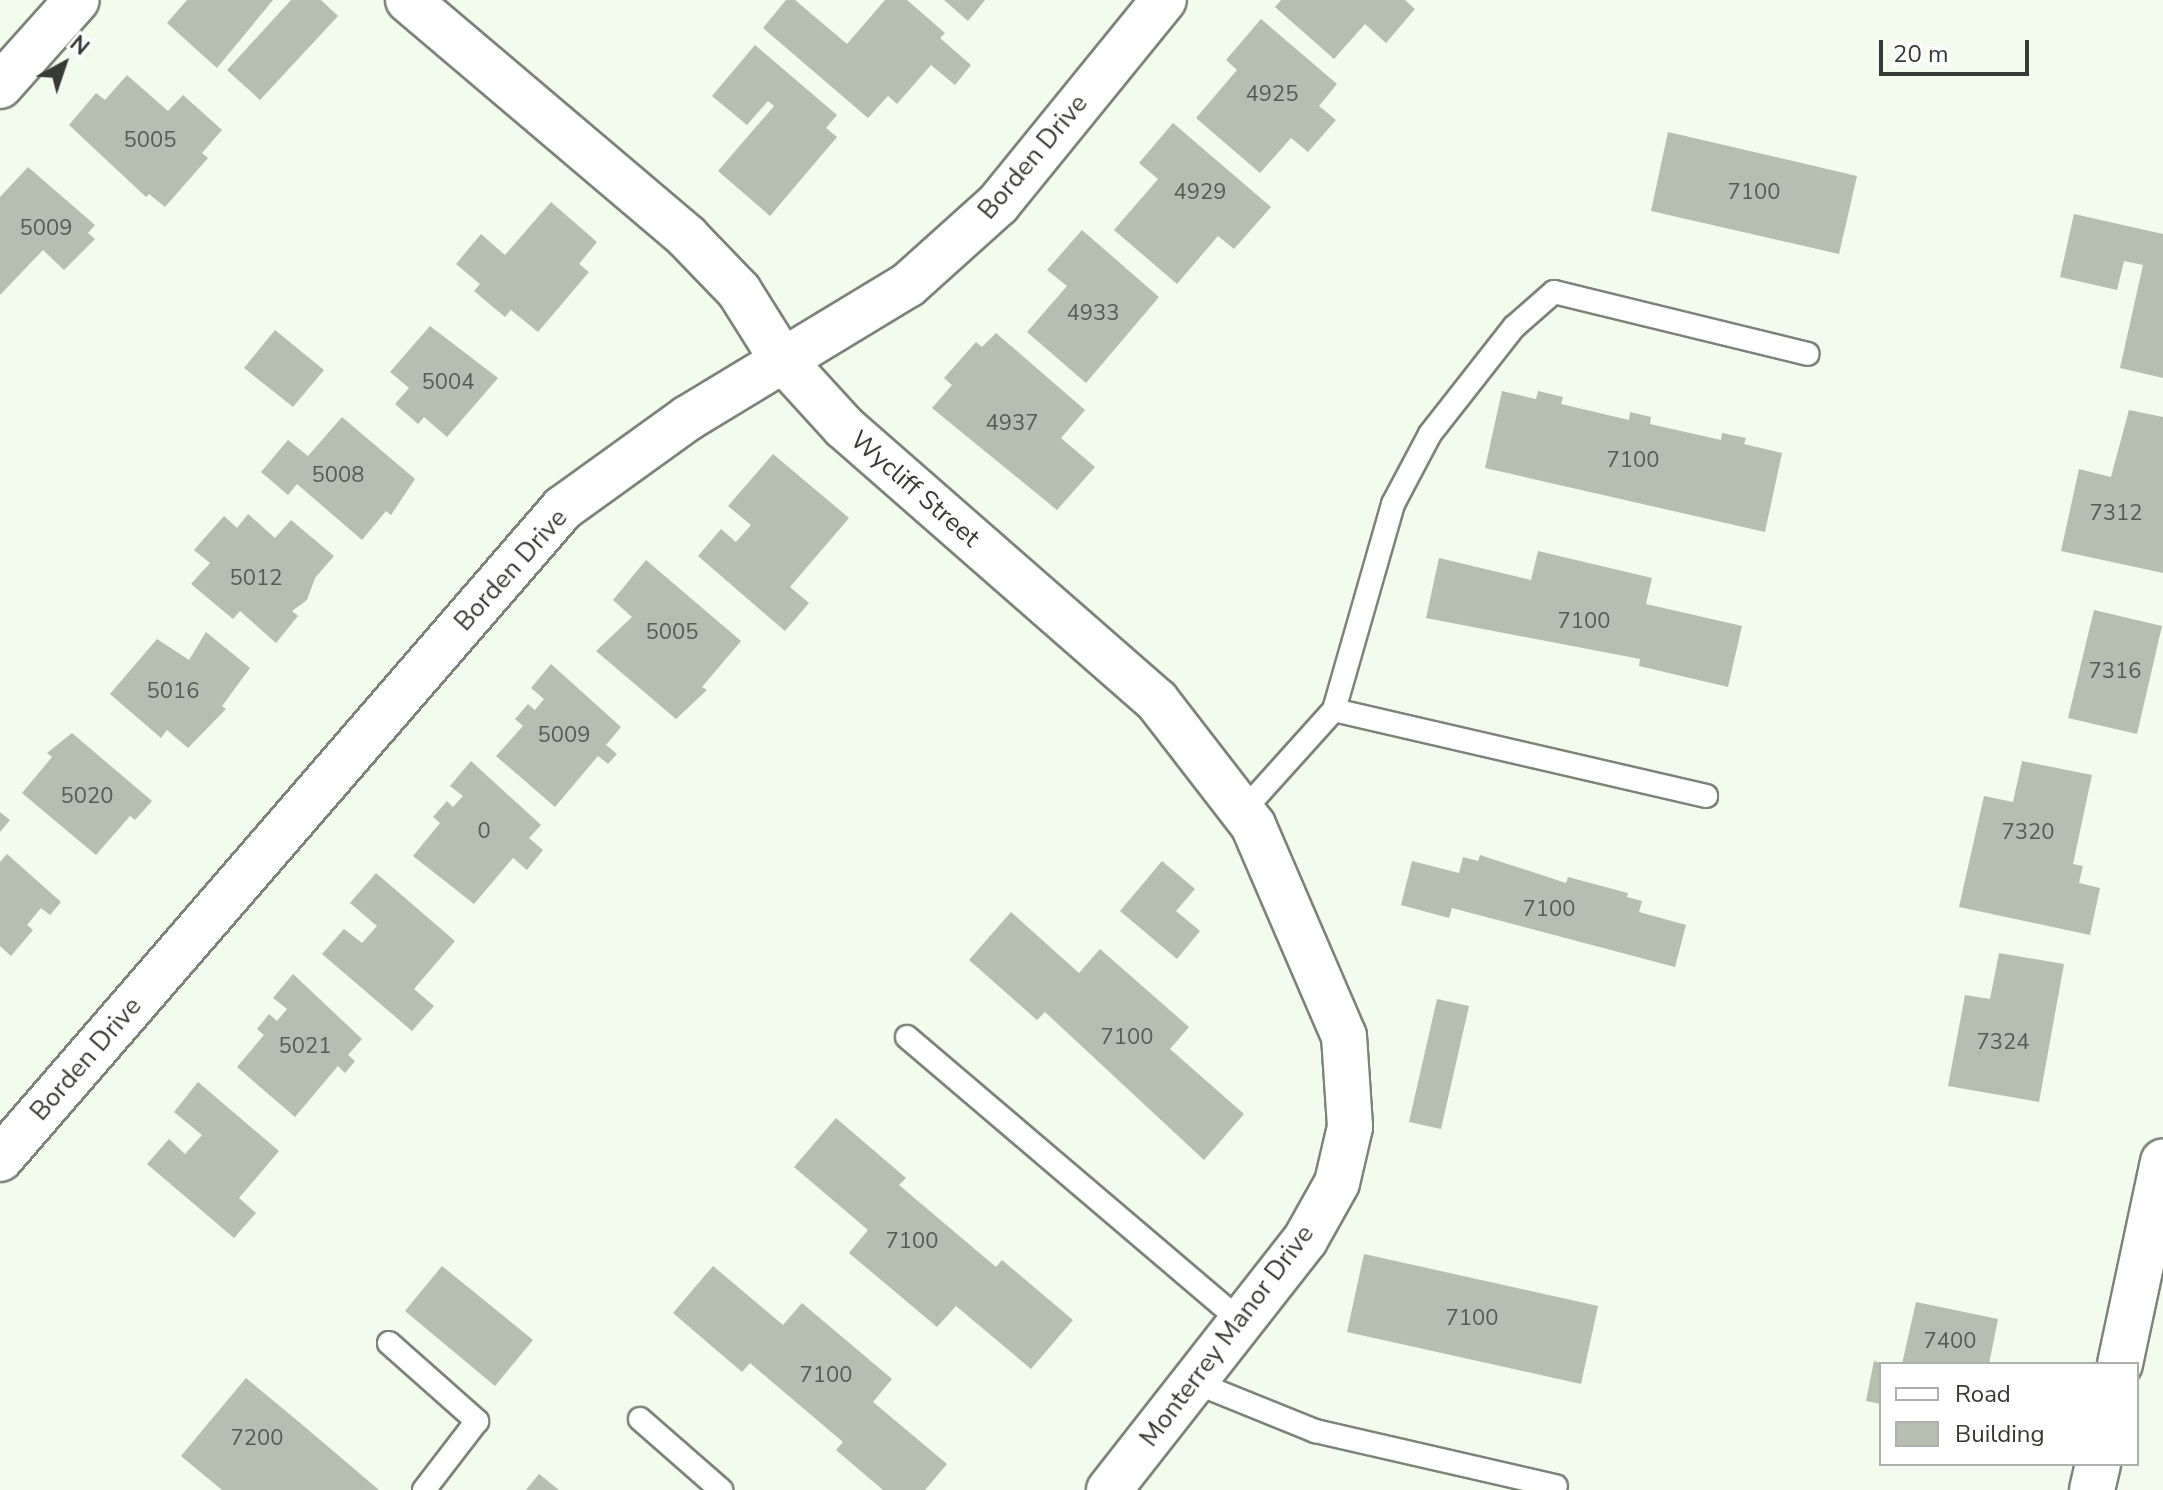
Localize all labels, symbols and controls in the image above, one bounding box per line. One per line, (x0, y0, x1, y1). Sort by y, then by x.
north arrow (24, 24, 104, 104)
scale bar (1883, 24, 2033, 74)
text: N (63, 29, 95, 62)
text: 20 m (1893, 38, 1949, 70)
house number: 4925 (1246, 82, 1298, 108)
street label: Borden Drive (972, 88, 1094, 226)
house number: 5005 (124, 128, 176, 154)
house number: 4929 (1174, 180, 1226, 206)
house number: 7100 (1728, 180, 1780, 206)
house number: 5009 (20, 216, 72, 242)
house number: 4933 (1067, 301, 1119, 327)
house number: 5004 (422, 370, 474, 396)
house number: 4937 (986, 411, 1038, 437)
street label: Wycliff Street (844, 424, 986, 554)
house number: 7100 (1607, 448, 1659, 474)
house number: 5008 (312, 463, 364, 489)
house number: 7312 (2090, 501, 2142, 527)
street label: Borden Drive (448, 503, 574, 637)
house number: 5012 (230, 566, 282, 592)
house number: 7100 (1558, 609, 1610, 635)
house number: 5005 (646, 620, 698, 646)
house number: 7316 (2089, 659, 2141, 685)
house number: 5016 (147, 679, 199, 705)
house number: 5009 (538, 723, 590, 749)
house number: 5020 (61, 784, 113, 810)
house number: 0 (477, 819, 491, 845)
house number: 7320 (2002, 820, 2054, 846)
house number: 7100 (1523, 897, 1575, 923)
street label: Borden Drive (24, 991, 148, 1127)
house number: 7100 (1101, 1025, 1153, 1051)
house number: 7324 (1977, 1030, 2029, 1056)
house number: 5021 (279, 1034, 331, 1060)
street label: Monterrey Manor Drive (1134, 1219, 1320, 1453)
house number: 7100 (886, 1229, 938, 1255)
house number: 7100 (1446, 1306, 1498, 1332)
house number: 7400 (1924, 1329, 1976, 1355)
legend (1879, 1362, 2139, 1466)
house number: 7100 (800, 1363, 852, 1389)
text: Road (1955, 1378, 2011, 1410)
text: Building (1955, 1418, 2045, 1450)
house number: 7200 (231, 1426, 283, 1452)

